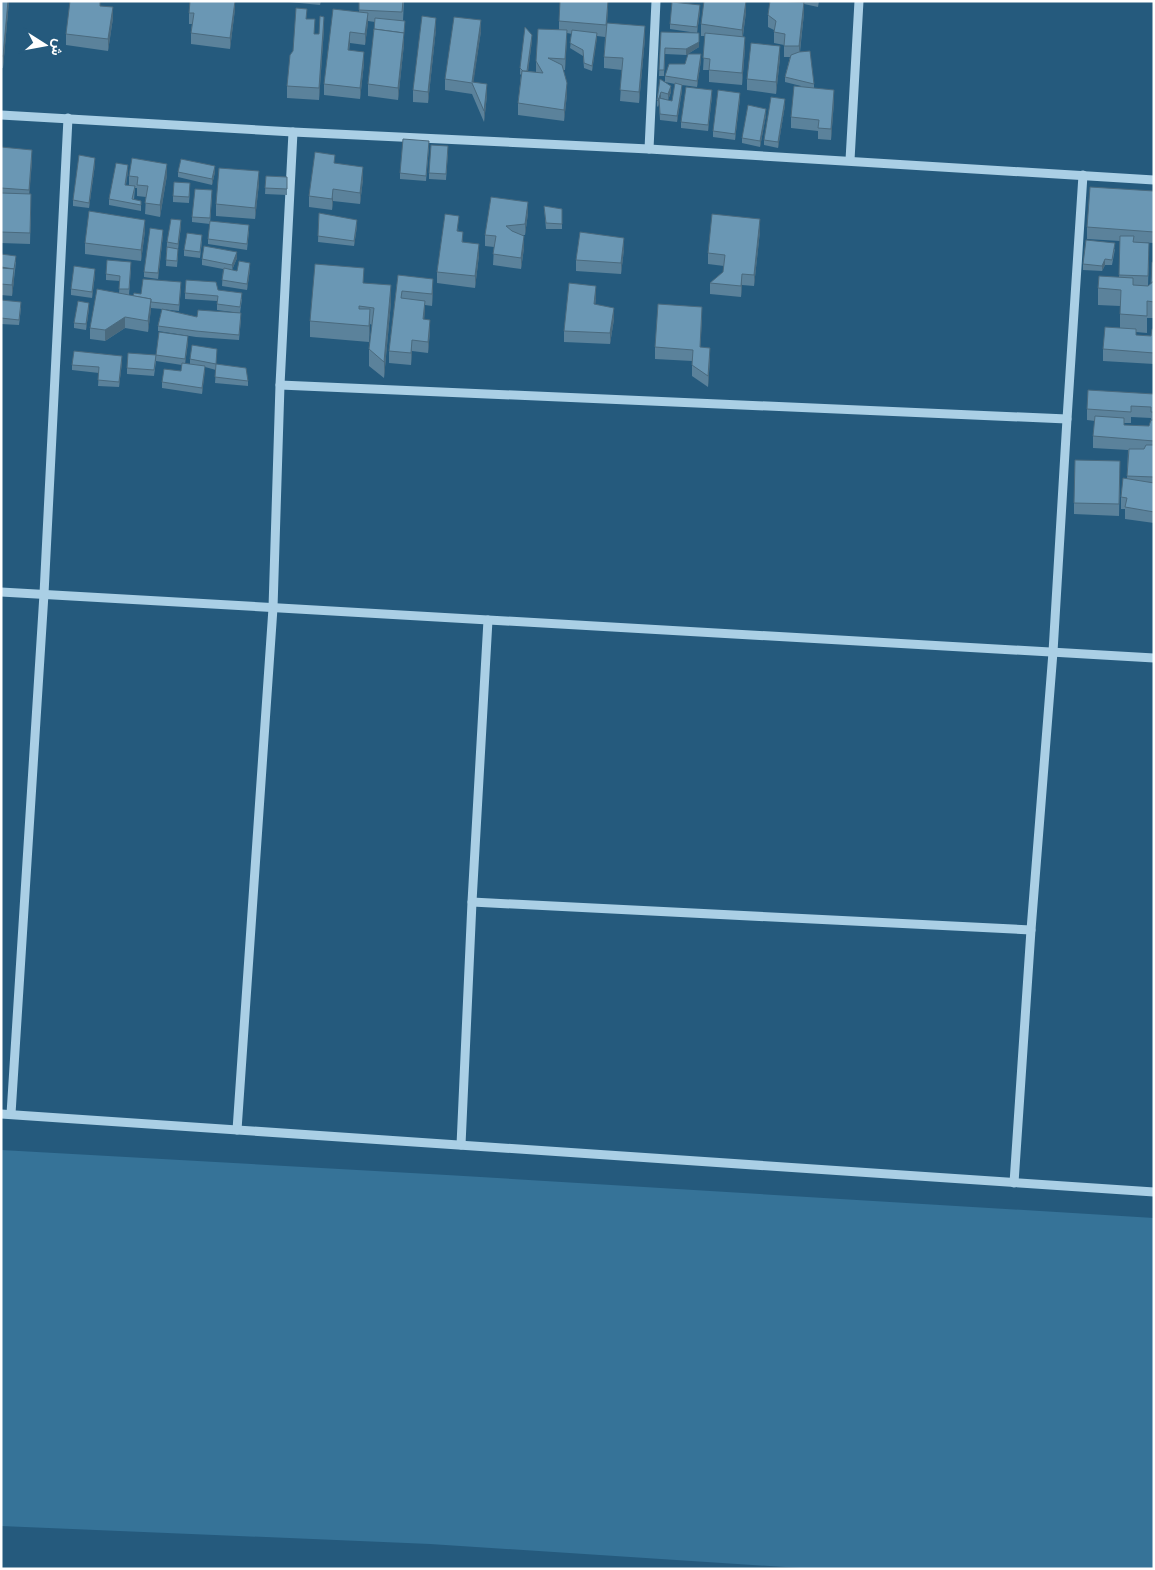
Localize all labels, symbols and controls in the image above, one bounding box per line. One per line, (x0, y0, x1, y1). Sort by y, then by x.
north arrow (20, 20, 70, 70)
text: ش (47, 38, 65, 57)

